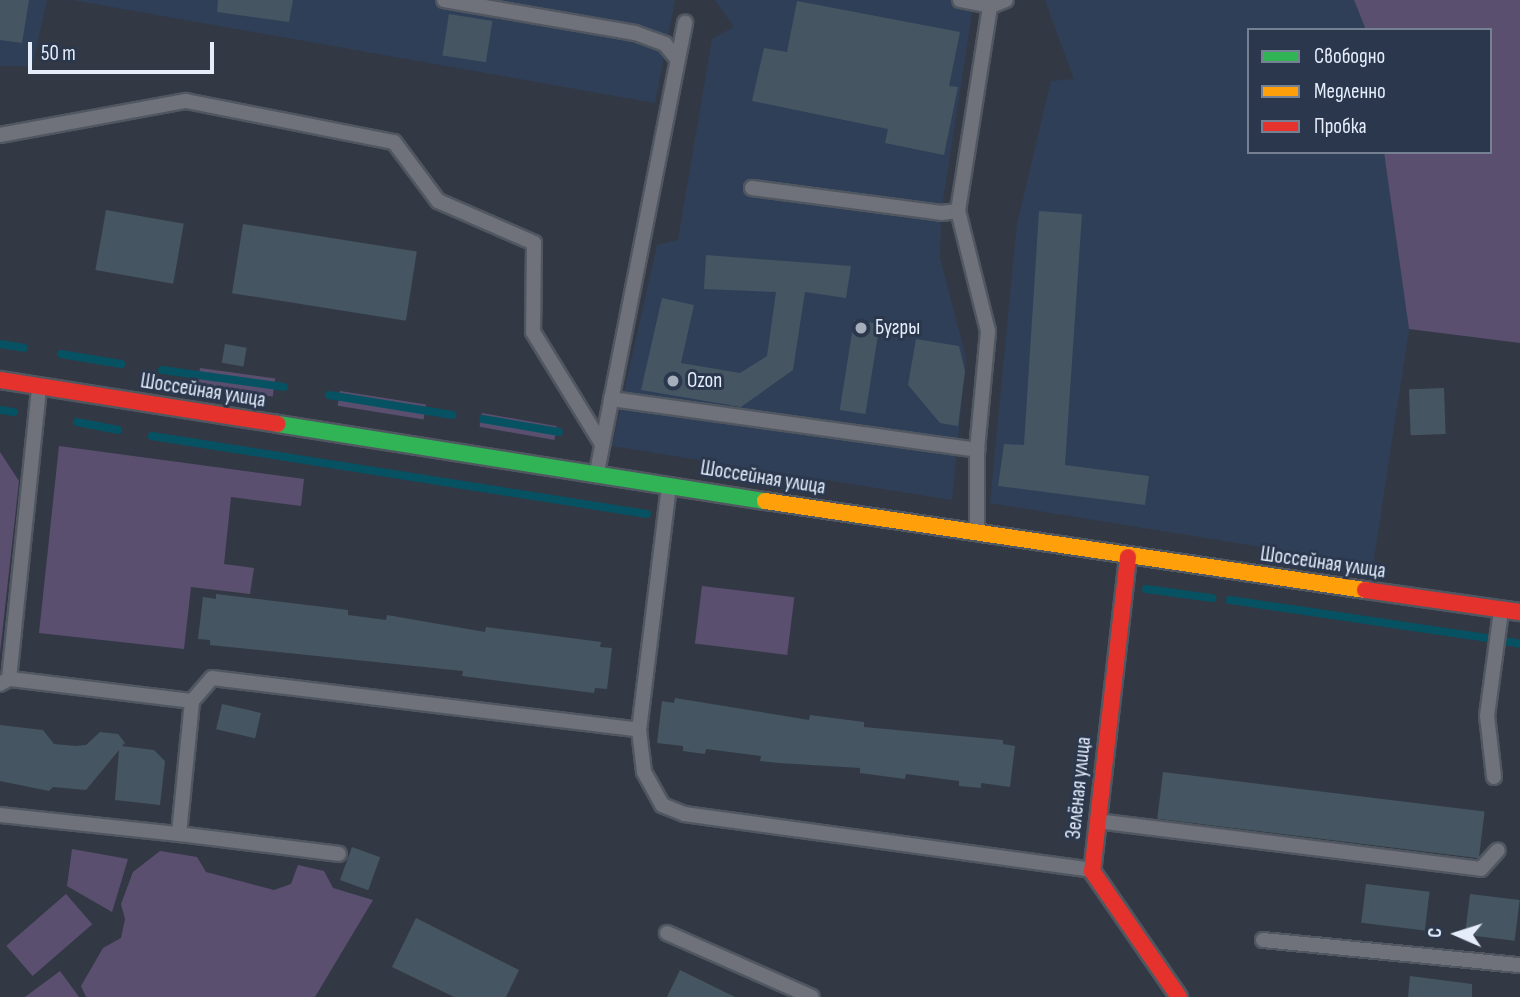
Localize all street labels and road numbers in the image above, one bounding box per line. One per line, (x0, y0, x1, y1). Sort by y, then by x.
street label: Шоссейная улица (139, 369, 267, 413)
street label: Шоссейная улица (699, 456, 827, 500)
street label: Шоссейная улица (1259, 542, 1387, 584)
street label: Зелёная улица (1061, 735, 1097, 841)

